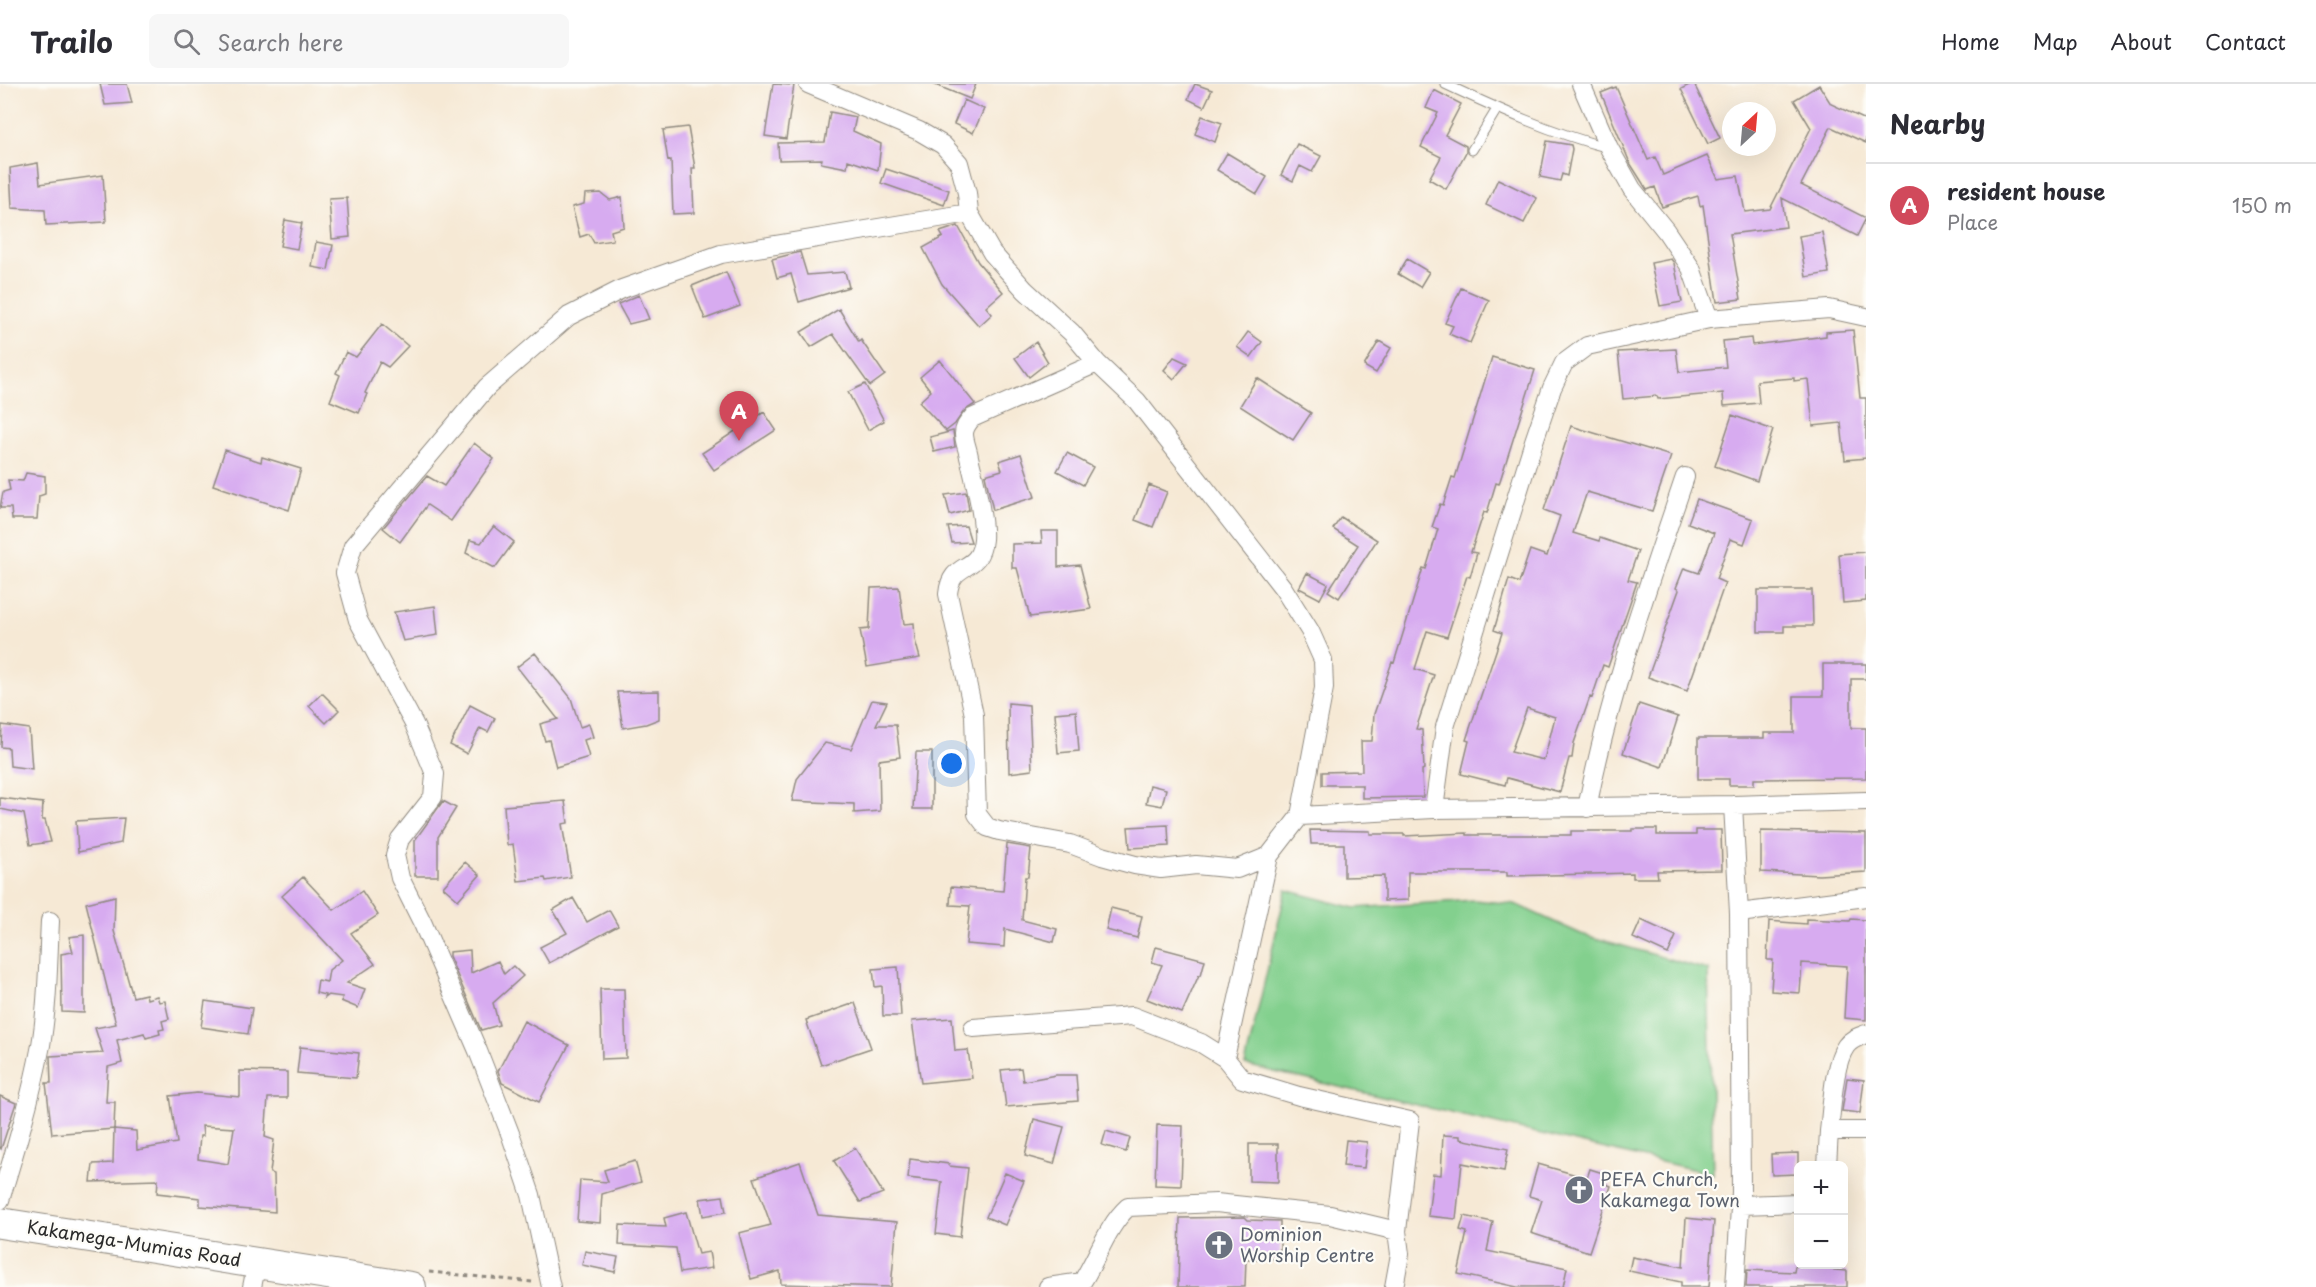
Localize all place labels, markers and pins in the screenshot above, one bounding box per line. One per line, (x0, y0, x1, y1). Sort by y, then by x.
pin: A (720, 392, 758, 441)
place label: PEFA Church, Kakamega Town (1600, 1165, 1740, 1213)
church icon: PEFA Church, Kakamega Town (1563, 1174, 1595, 1206)
place label: Dominion Worship Centre (1240, 1220, 1374, 1268)
church icon: Dominion Worship Centre (1203, 1229, 1235, 1261)

